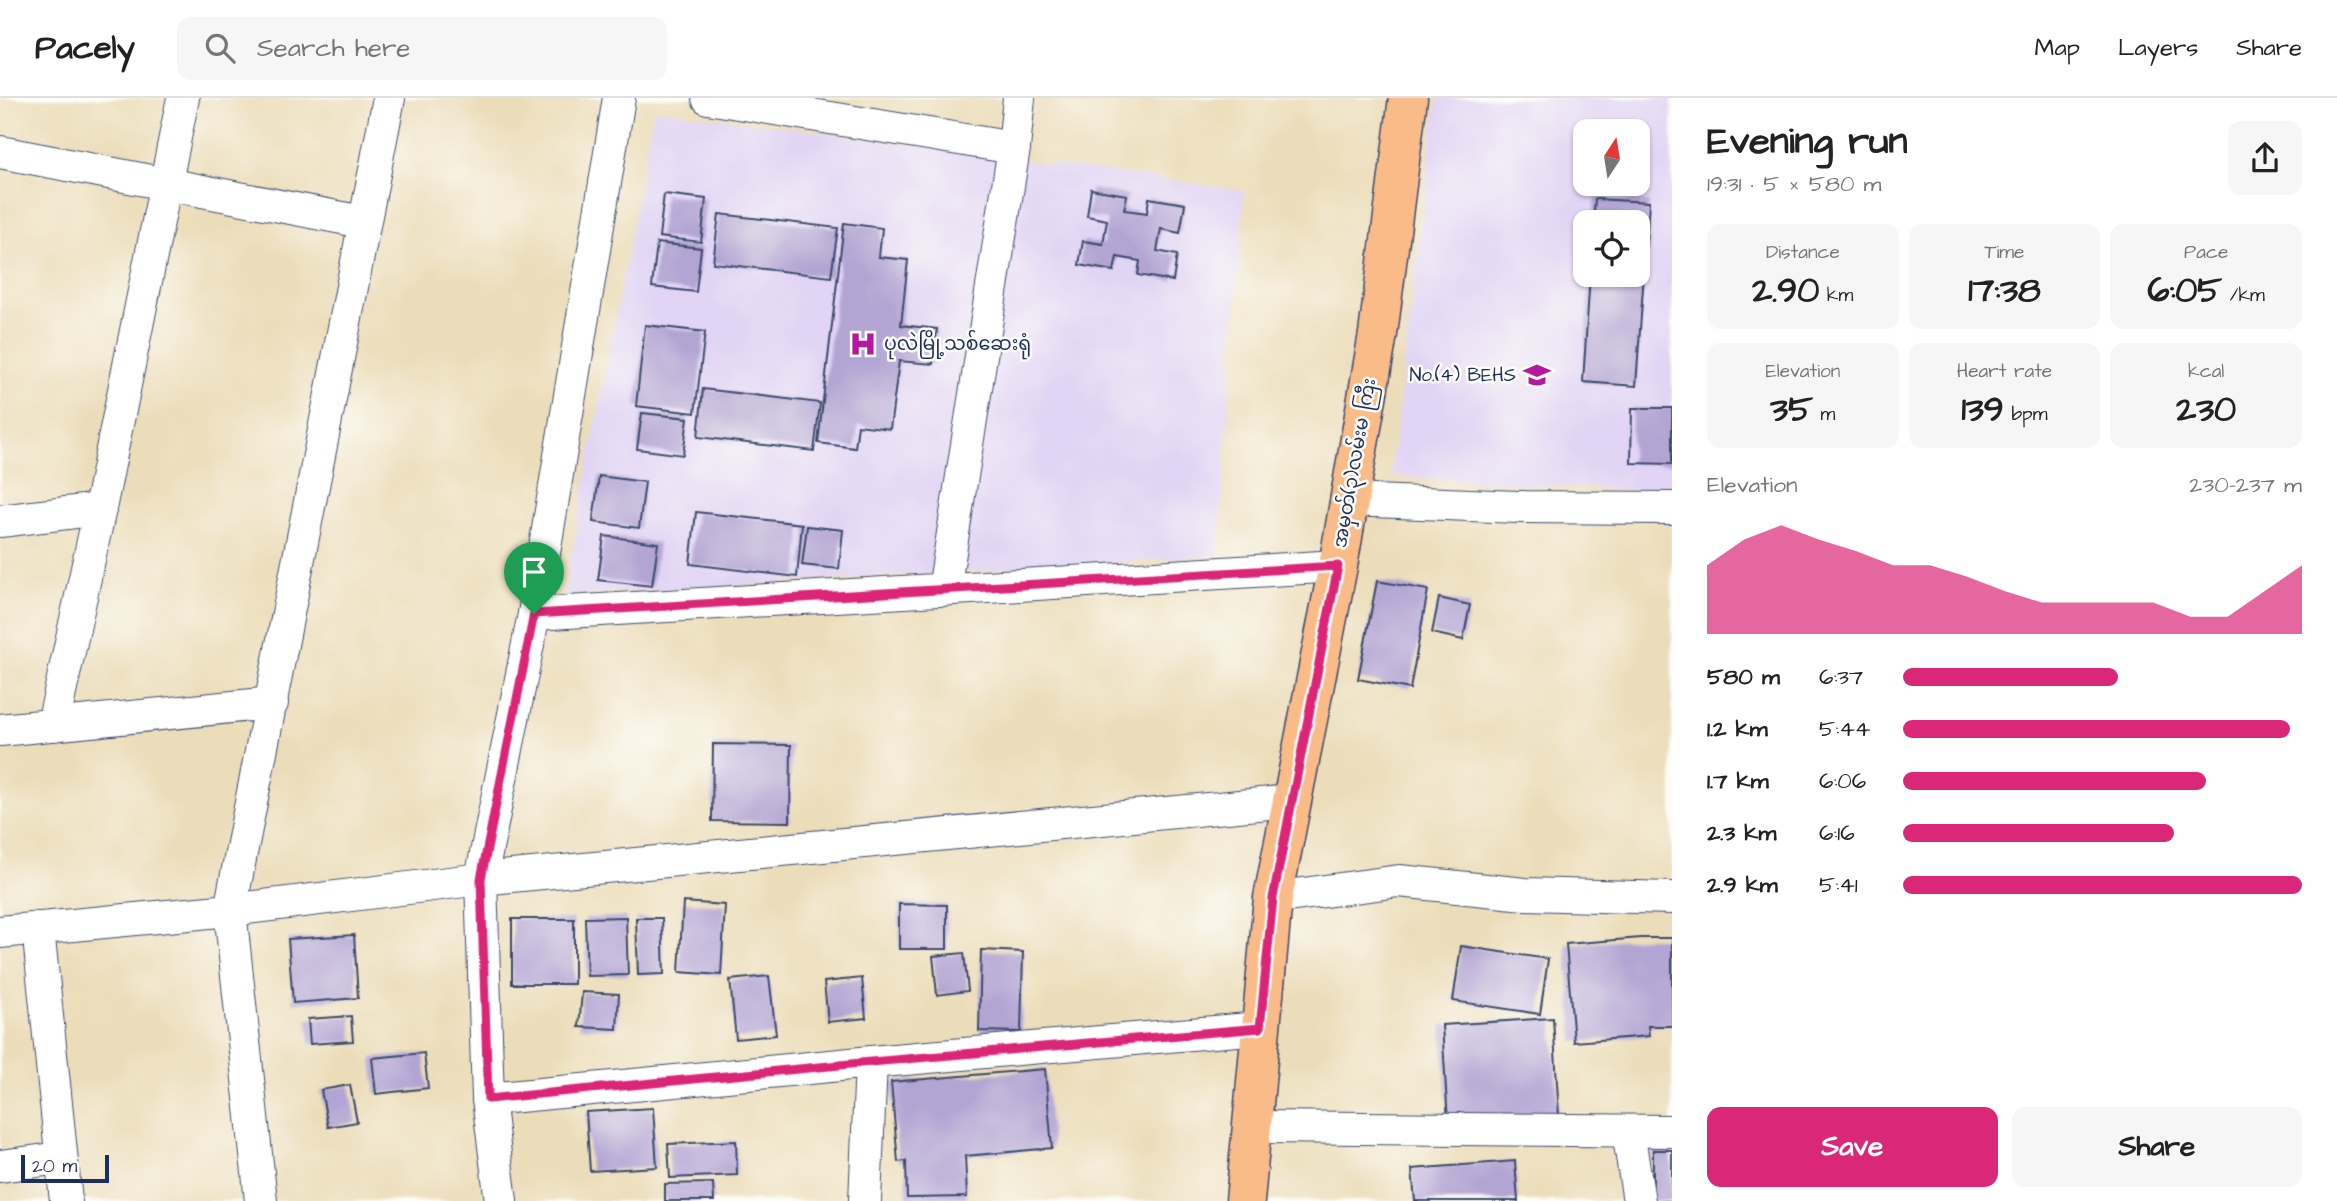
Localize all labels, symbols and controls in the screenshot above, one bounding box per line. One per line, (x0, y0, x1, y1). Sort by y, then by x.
search box (177, 17, 667, 80)
text: Pacely (35, 25, 135, 71)
icon: search (201, 29, 239, 67)
text: Search here (257, 30, 410, 66)
text: Map (2035, 31, 2080, 65)
text: Layers (2118, 31, 2198, 65)
text: Share (2236, 31, 2302, 65)
text: Evening run (1707, 116, 1908, 168)
north arrow (1573, 119, 1650, 196)
map controls (1573, 119, 1650, 287)
button: share (2228, 121, 2302, 195)
text: 19:31 · 5 × 580 m (1707, 168, 1882, 200)
button: locate (1573, 210, 1650, 287)
text: Distance (1766, 239, 1840, 266)
text: Time (1985, 239, 2024, 266)
text: Pace (2184, 239, 2228, 266)
text: 2.90 (1752, 266, 1819, 315)
text: 17:38 (1968, 266, 2041, 315)
text: 6:05 (2147, 266, 2222, 315)
text: km (1819, 282, 1853, 309)
text: /km (2222, 282, 2265, 309)
hospital icon: ပုလဲမြို့သစ်ဆေးရုံ (848, 329, 878, 359)
place label: ပုလဲမြို့သစ်ဆေးရုံ (884, 329, 1031, 360)
text: Elevation (1765, 358, 1840, 385)
text: Heart rate (1957, 358, 2052, 385)
text: kcal (2188, 358, 2224, 385)
school or university icon: No.(4) BEHS (1522, 360, 1552, 390)
place label: No.(4) BEHS (1409, 362, 1516, 389)
street label: အမှတ်(၃)လမ်းမ ကြီး (1325, 376, 1385, 550)
text: 35 (1770, 385, 1813, 434)
text: 139 (1962, 385, 2004, 434)
text: 230 (2176, 385, 2236, 434)
text: m (1813, 401, 1835, 428)
text: bpm (2004, 401, 2047, 428)
text: Elevation (1707, 469, 1798, 501)
text: 230–237 m (2189, 469, 2302, 501)
pin (504, 542, 564, 614)
icon: arrive (515, 553, 553, 591)
text: 580 m (1707, 661, 1780, 693)
text: 6:37 (1819, 661, 1863, 693)
text: 1.2 km (1707, 713, 1768, 745)
text: 5:44 (1819, 713, 1870, 745)
text: 1.7 km (1707, 765, 1769, 797)
text: 6:06 (1819, 765, 1866, 797)
text: 2.3 km (1707, 817, 1776, 849)
text: 6:16 (1819, 817, 1855, 849)
text: 2.9 km (1707, 869, 1778, 901)
text: 5:41 (1819, 869, 1858, 901)
button: Save (1707, 1107, 1998, 1187)
button: Share (2012, 1107, 2302, 1187)
scale bar (21, 1152, 108, 1184)
text: 20 m (32, 1153, 77, 1180)

